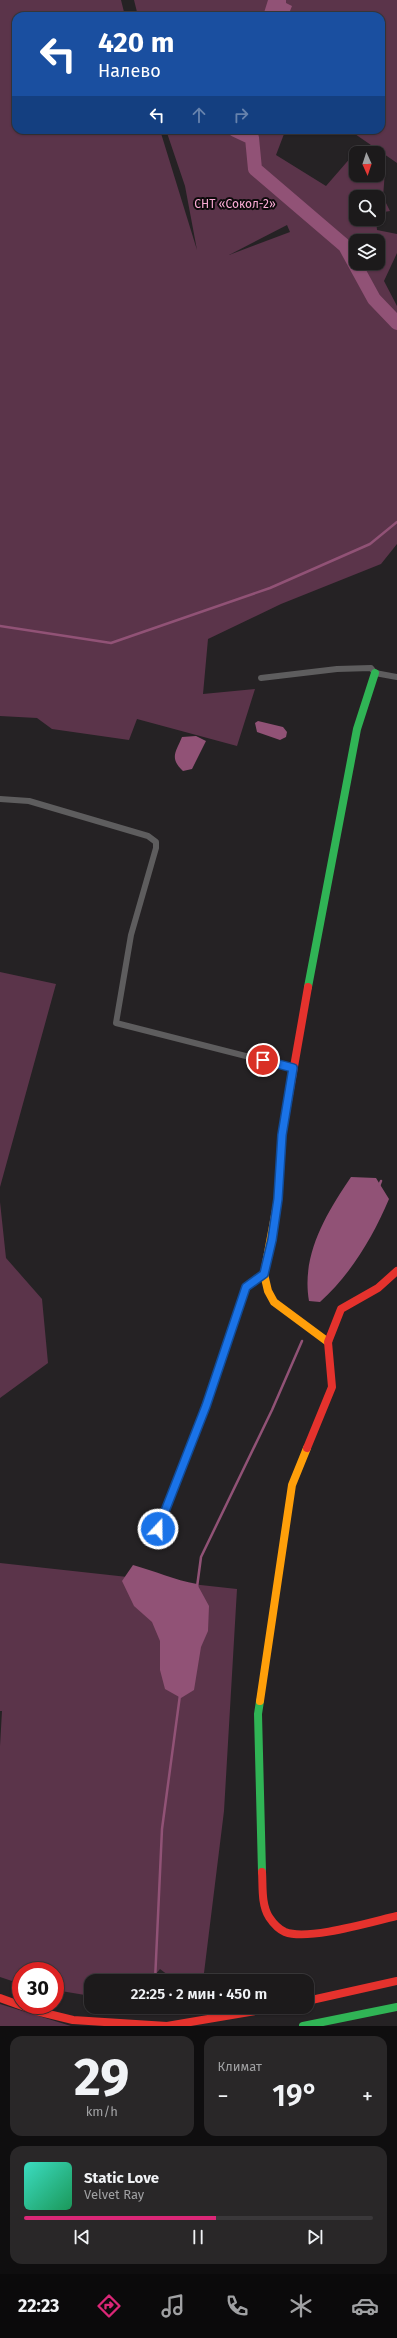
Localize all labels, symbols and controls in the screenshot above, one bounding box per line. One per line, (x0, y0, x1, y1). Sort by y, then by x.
text: 420 m (98, 26, 174, 59)
icon: left (32, 28, 84, 80)
text: Налево (98, 60, 161, 82)
icon: left (146, 104, 168, 126)
icon: ahead (188, 104, 210, 126)
icon: right (230, 104, 252, 126)
north arrow (349, 146, 385, 182)
map controls (349, 146, 385, 270)
button: search (349, 190, 385, 226)
park label: СНТ «Сокол-2» (194, 197, 276, 211)
button: layers (349, 234, 385, 270)
pin (246, 1043, 280, 1077)
icon: arrive (252, 1049, 274, 1071)
position arrow (137, 1508, 179, 1550)
speed limit sign: 30 (12, 1962, 64, 2014)
text: 22:25 · 2 мин · 450 m (131, 1985, 267, 2003)
text: 29 (74, 2046, 129, 2109)
text: Климат (218, 2059, 262, 2074)
text: 19° (272, 2078, 318, 2114)
text: − (218, 2083, 229, 2110)
text: + (362, 2083, 373, 2110)
text: km/h (86, 2104, 118, 2119)
text: Static Love (84, 2169, 159, 2187)
text: Velvet Ray (84, 2187, 144, 2202)
icon: previous (71, 2226, 93, 2248)
icon: pause (187, 2226, 209, 2248)
icon: next (304, 2226, 326, 2248)
icon: directions (95, 2292, 123, 2320)
icon: music (159, 2292, 187, 2320)
icon: phone (223, 2292, 251, 2320)
icon: climate (287, 2292, 315, 2320)
icon: car (351, 2292, 379, 2320)
text: 22:23 (18, 2295, 59, 2317)

